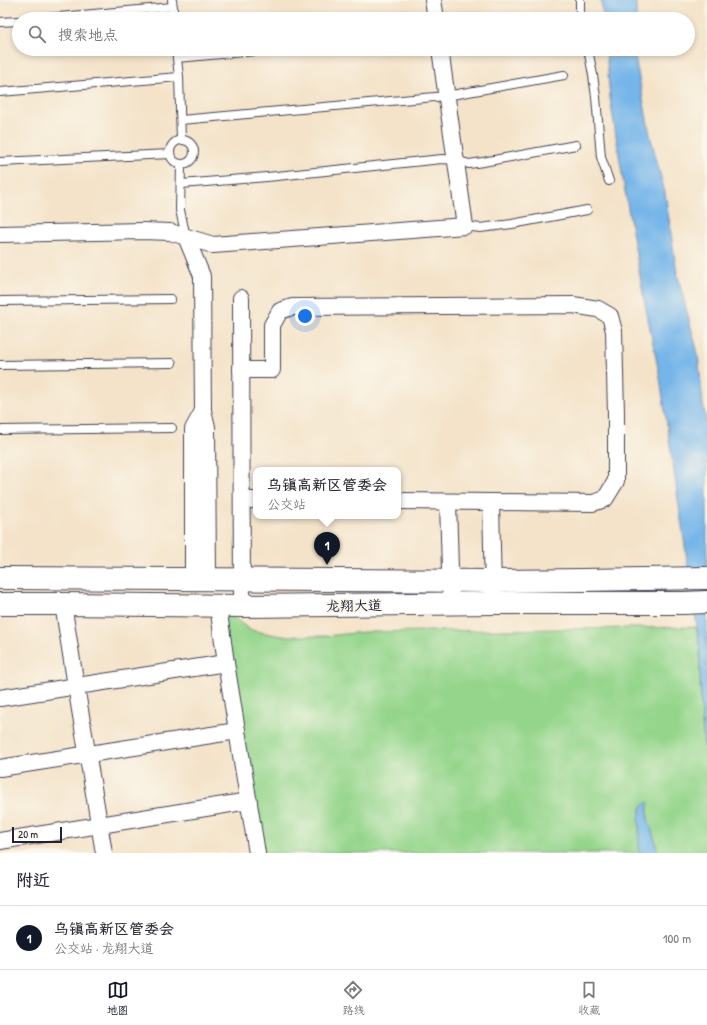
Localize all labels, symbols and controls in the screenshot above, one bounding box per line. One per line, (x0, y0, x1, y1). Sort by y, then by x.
search box (12, 12, 695, 56)
icon: search (26, 23, 48, 45)
text: 搜索地点 (58, 24, 118, 45)
your location (295, 306, 315, 326)
popup (253, 467, 401, 519)
text: 乌镇高新区管委会 (267, 474, 387, 495)
text: 公交站 (267, 495, 306, 513)
pin: 1 (314, 532, 340, 565)
street label: 龙翔大道 (326, 595, 382, 615)
scale bar (12, 825, 62, 844)
text: 20 m (18, 827, 38, 841)
text: 附近 (16, 868, 50, 891)
text: 乌镇高新区管委会 (54, 918, 174, 939)
text: 1 (27, 929, 31, 947)
text: 100 m (663, 929, 691, 947)
text: 公交站 · 龙翔大道 (54, 939, 154, 957)
tab: 地图 (107, 979, 129, 1017)
tab: 路线 (342, 979, 364, 1017)
tab: 收藏 (578, 979, 600, 1017)

